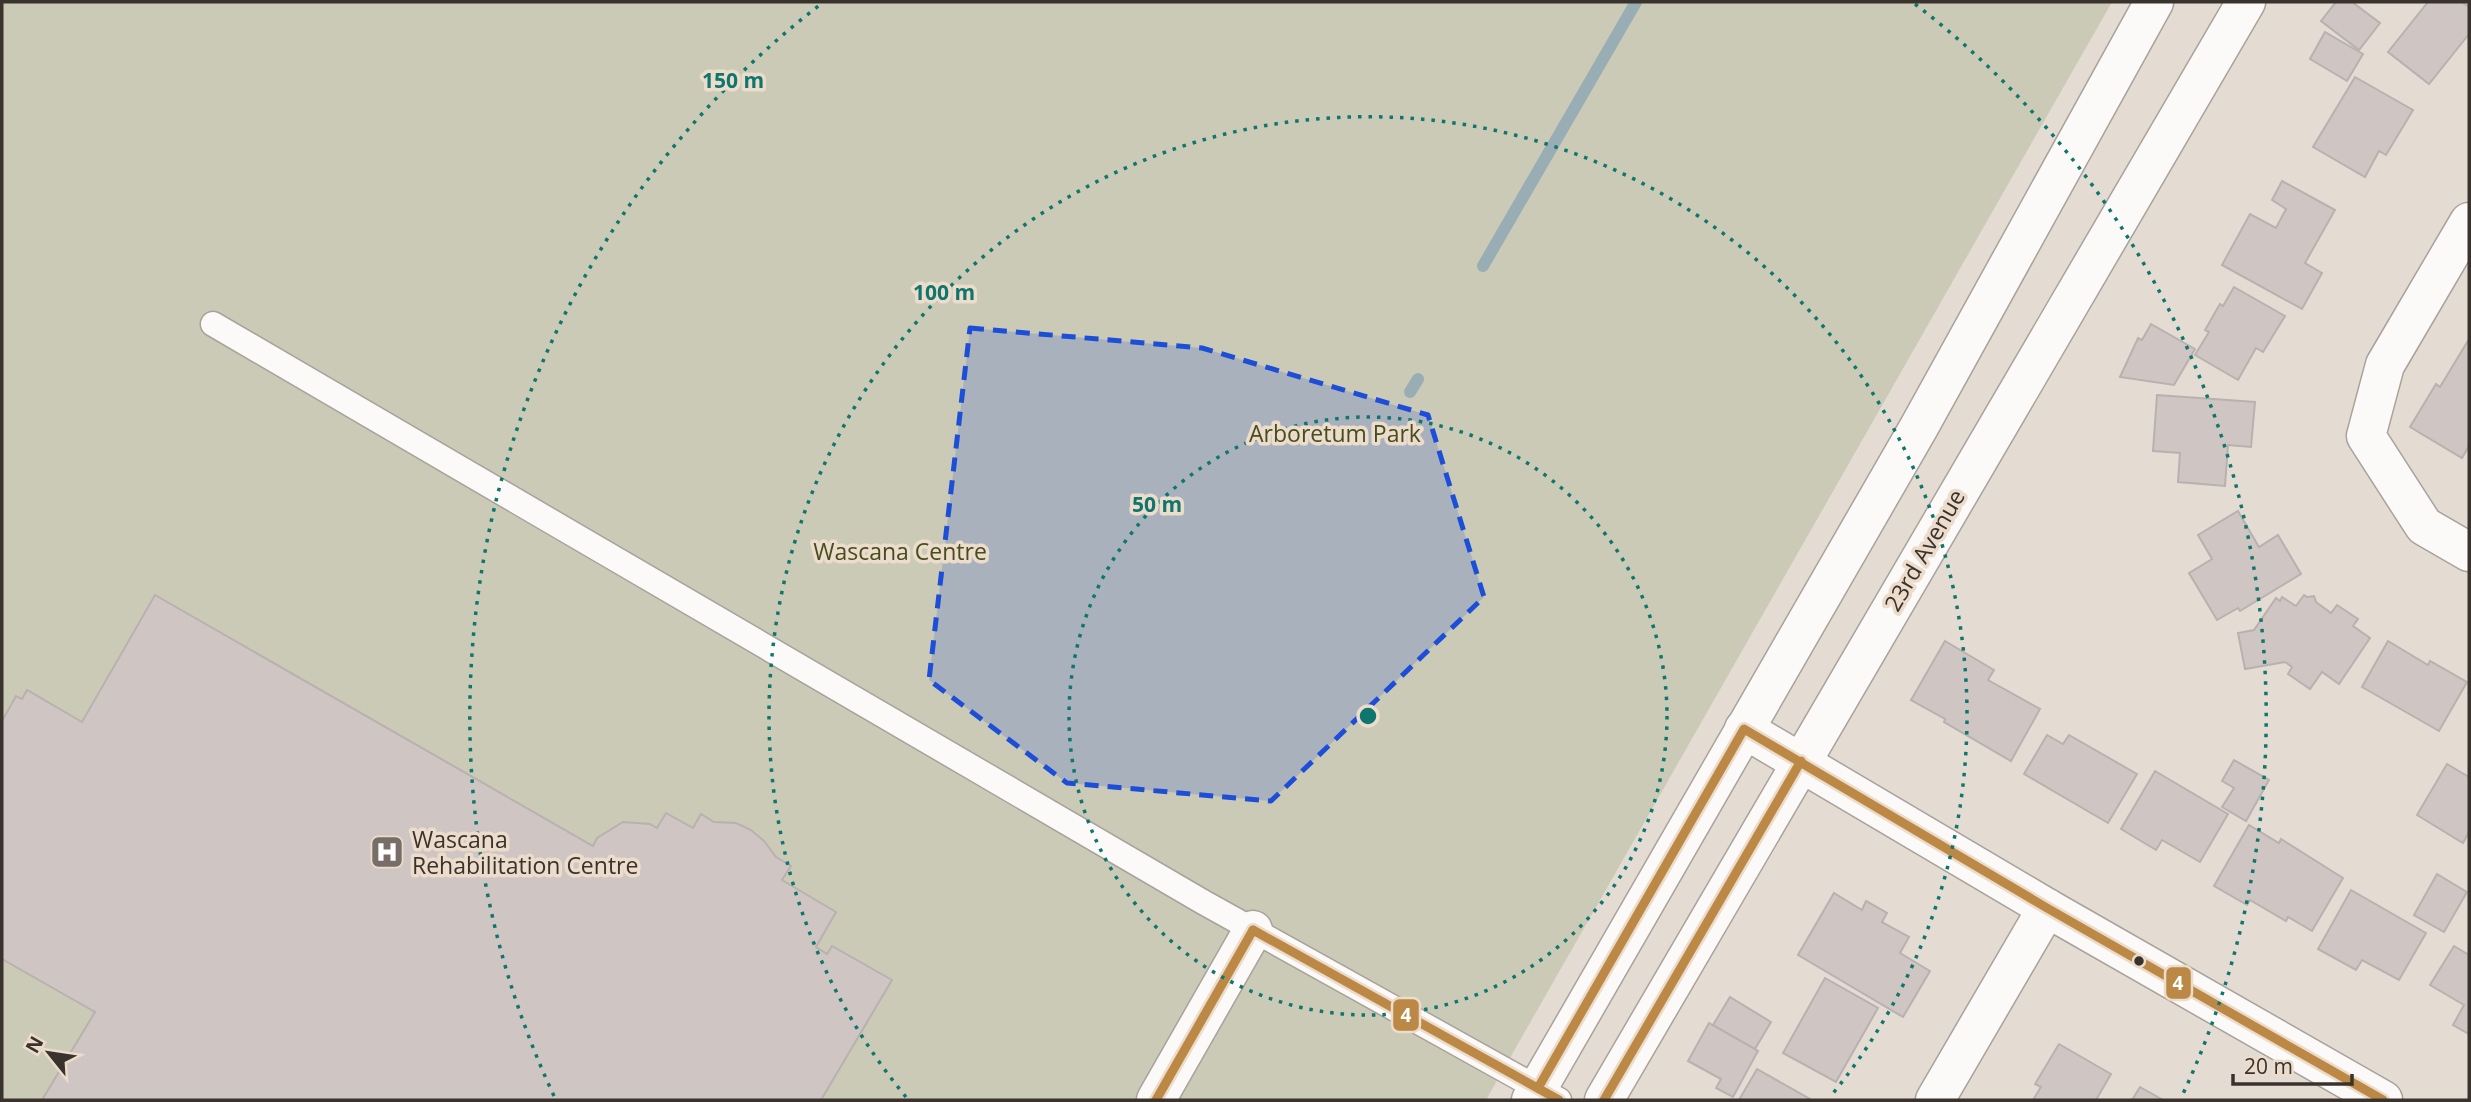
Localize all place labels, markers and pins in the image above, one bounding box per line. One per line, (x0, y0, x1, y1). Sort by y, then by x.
centre of rings (1356, 704, 1380, 728)
place label: Wascana Rehabilitation Centre (412, 823, 638, 881)
hospital icon: Wascana Rehabilitation Centre (368, 833, 406, 871)
unlabelled marker (2132, 954, 2146, 968)

